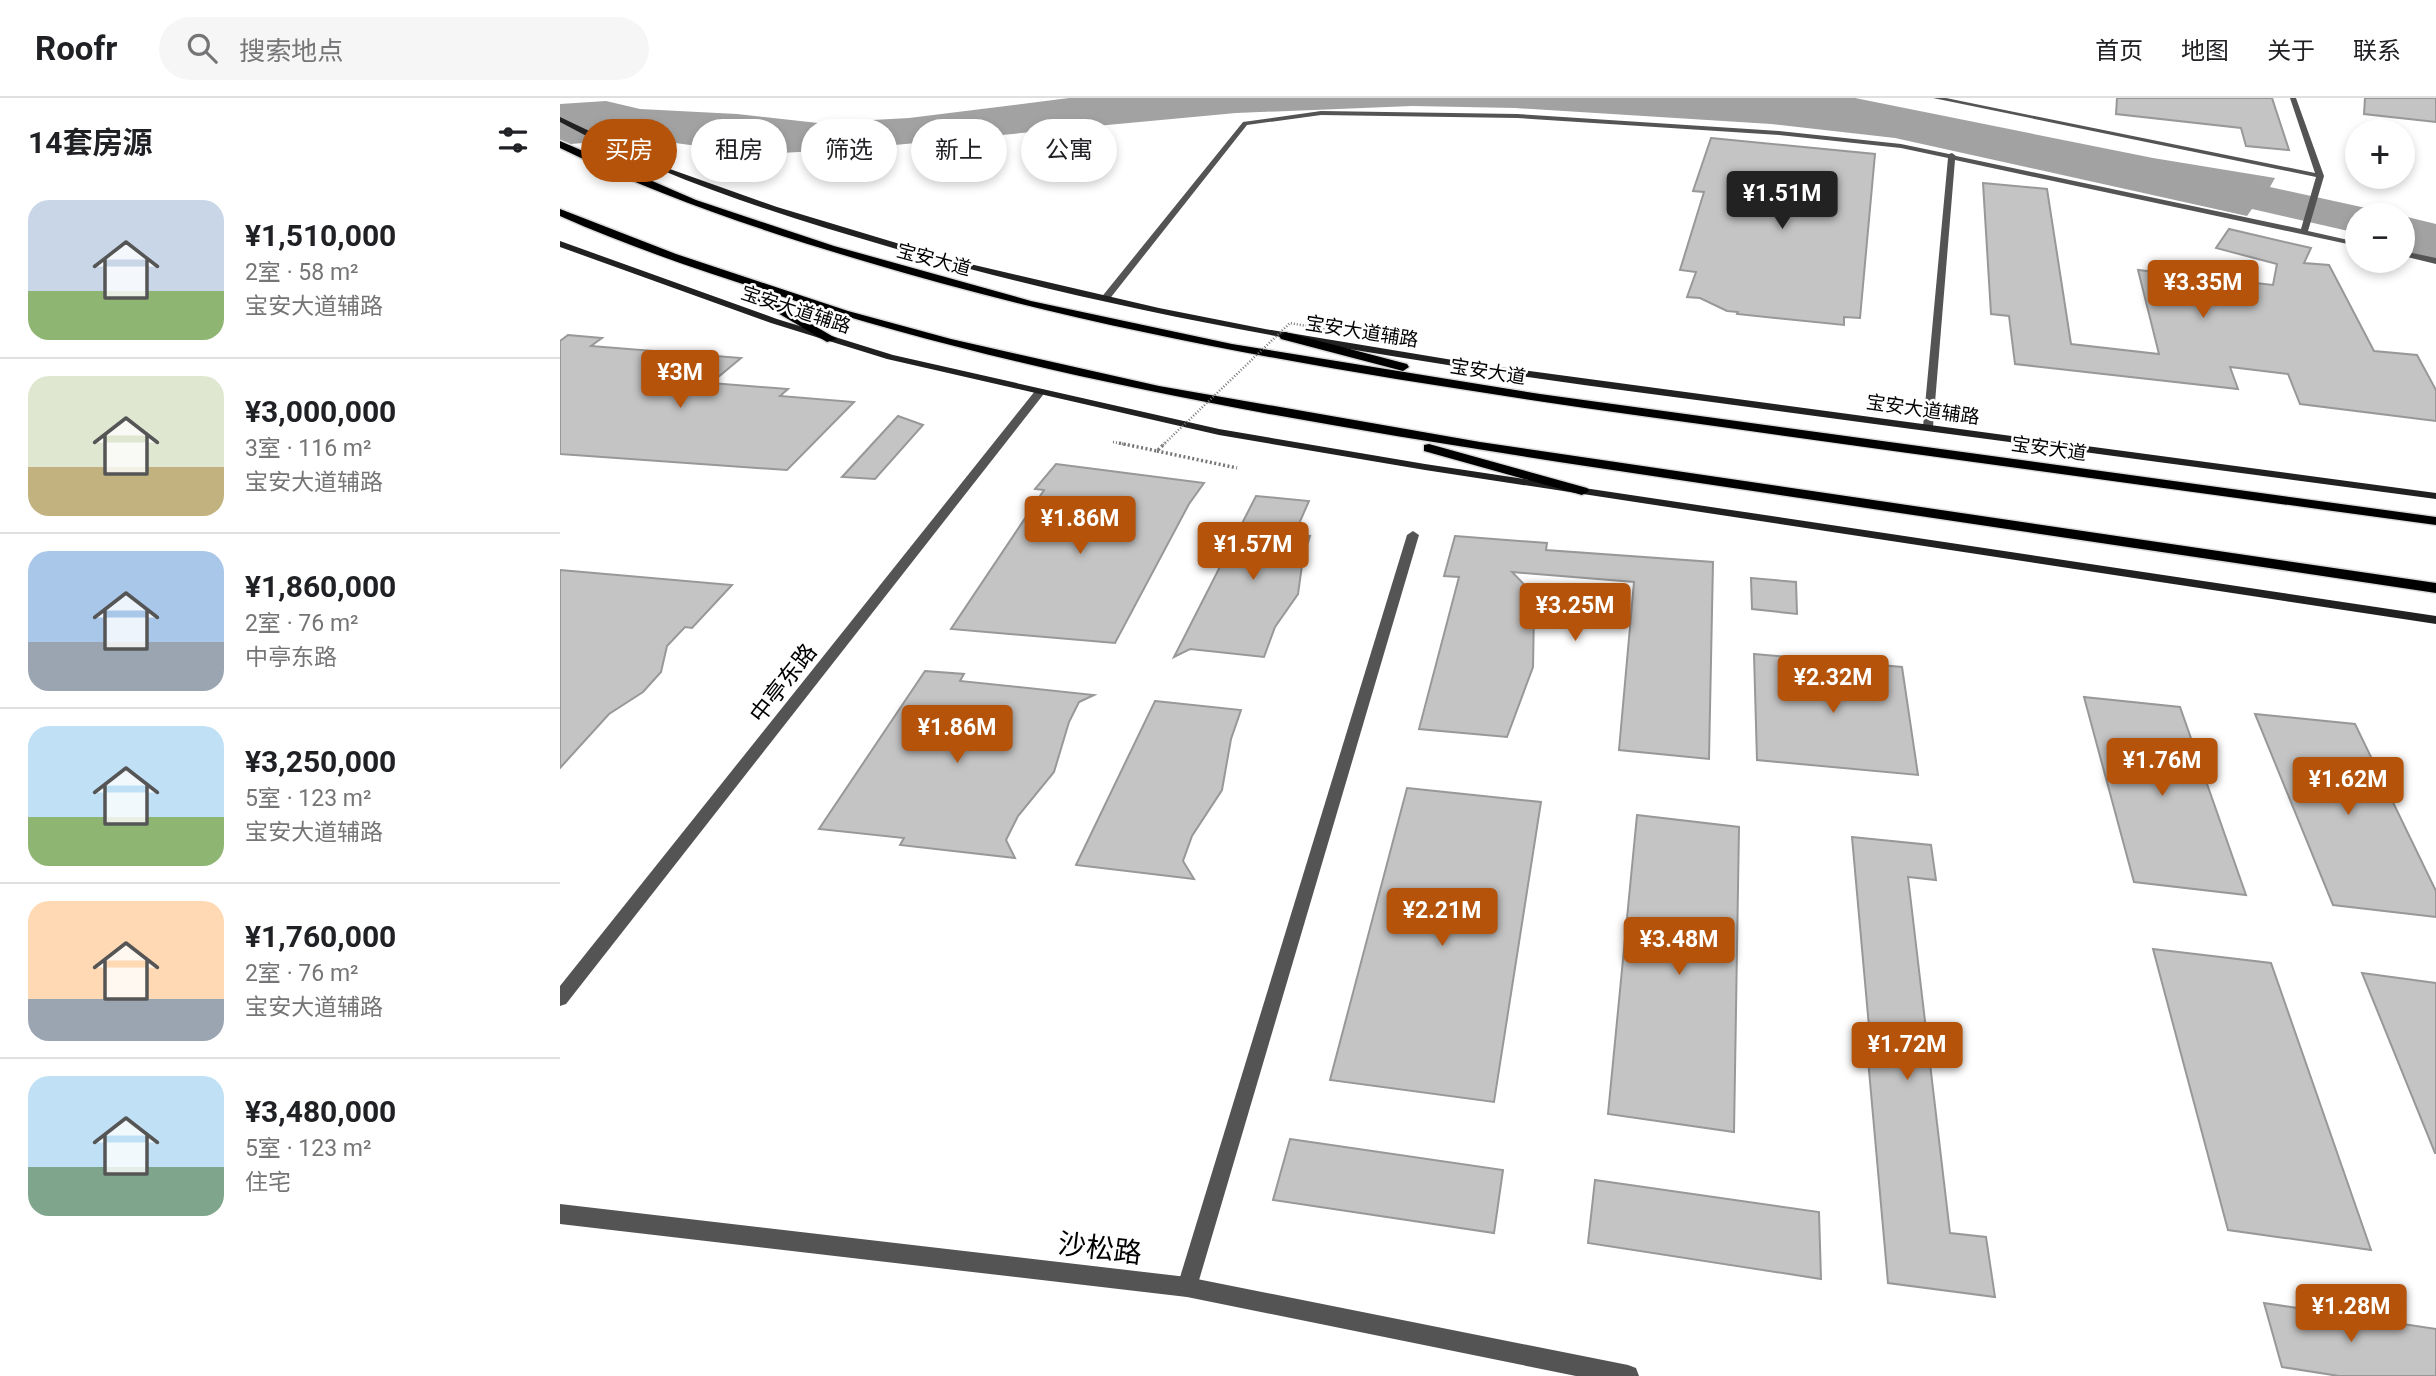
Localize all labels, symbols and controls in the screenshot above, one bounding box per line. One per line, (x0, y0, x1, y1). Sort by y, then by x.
search box (159, 17, 649, 80)
text: Roofr (35, 29, 117, 68)
icon: search (183, 29, 221, 67)
text: 搜索地点 (239, 36, 343, 66)
text: 首页 (2095, 37, 2143, 65)
text: 地图 (2181, 37, 2229, 65)
text: 关于 (2267, 37, 2315, 65)
text: 联系 (2353, 37, 2401, 65)
chip: 买房 (581, 119, 677, 182)
chip: 租房 (691, 119, 787, 182)
chip: 筛选 (801, 119, 897, 182)
chip: 新上 (911, 119, 1007, 182)
chip: 公寓 (1021, 119, 1117, 182)
map controls (2345, 119, 2415, 273)
button: + (2345, 119, 2415, 189)
icon: filters (494, 121, 532, 159)
text: 14套房源 (28, 125, 152, 160)
pin: ¥1.51M (1725, 172, 1839, 231)
text: ¥1.51M (1743, 180, 1821, 207)
button: − (2345, 203, 2415, 273)
text: ¥1,510,000 (245, 218, 396, 253)
icon: home (84, 228, 168, 312)
street label: 宝安大道 (894, 239, 974, 280)
text: 2室 · 58 m² (245, 259, 359, 286)
pin: ¥3.35M (2146, 260, 2260, 320)
text: ¥3.35M (2164, 269, 2242, 296)
street label: 宝安大道辅路 (738, 281, 854, 338)
text: 宝安大道辅路 (245, 293, 383, 320)
street label: 宝安大道辅路 (1304, 311, 1420, 352)
pin: ¥3M (646, 350, 714, 410)
street label: 宝安大道 (1449, 354, 1527, 389)
text: ¥3M (657, 359, 703, 386)
street label: 宝安大道辅路 (1865, 390, 1981, 429)
text: ¥3,000,000 (245, 394, 396, 429)
icon: home (84, 404, 168, 488)
street label: 宝安大道 (2010, 432, 2088, 465)
text: 3室 · 116 m² (245, 435, 371, 462)
text: 宝安大道辅路 (245, 469, 383, 496)
pin: ¥1.86M (1023, 496, 1137, 556)
text: ¥1.86M (1041, 505, 1119, 532)
pin: ¥1.57M (1196, 522, 1310, 582)
text: ¥1.57M (1214, 531, 1292, 558)
text: ¥1,860,000 (245, 569, 396, 604)
icon: home (84, 579, 168, 663)
pin: ¥3.25M (1518, 584, 1632, 643)
text: ¥3.25M (1536, 592, 1614, 619)
text: 2室 · 76 m² (245, 610, 359, 637)
street label: 中亭东路 (744, 639, 822, 728)
text: 中亭东路 (245, 644, 337, 671)
pin: ¥2.32M (1776, 656, 1890, 715)
text: ¥2.32M (1794, 664, 1872, 691)
pin: ¥1.86M (900, 706, 1014, 765)
text: ¥1.86M (918, 714, 996, 741)
pin: ¥1.76M (2105, 738, 2219, 798)
text: ¥3,250,000 (245, 744, 396, 779)
text: ¥1.76M (2123, 747, 2201, 774)
icon: home (84, 754, 168, 838)
pin: ¥1.62M (2291, 758, 2405, 817)
text: ¥1.62M (2309, 766, 2387, 793)
text: 5室 · 123 m² (245, 785, 371, 812)
text: 宝安大道辅路 (245, 819, 383, 846)
pin: ¥2.21M (1385, 888, 1499, 948)
text: ¥2.21M (1403, 897, 1481, 924)
pin: ¥3.48M (1622, 918, 1736, 977)
text: ¥1,760,000 (245, 919, 396, 954)
text: ¥3.48M (1640, 926, 1718, 953)
icon: home (84, 929, 168, 1013)
text: 2室 · 76 m² (245, 960, 359, 987)
text: 宝安大道辅路 (245, 994, 383, 1021)
pin: ¥1.72M (1850, 1023, 1964, 1082)
text: ¥1.72M (1868, 1031, 1946, 1058)
text: ¥3,480,000 (245, 1094, 396, 1129)
icon: home (84, 1104, 168, 1188)
text: 5室 · 123 m² (245, 1135, 371, 1162)
text: 住宅 (245, 1169, 291, 1196)
street label: 沙松路 (1056, 1227, 1144, 1270)
pin: ¥1.28M (2294, 1284, 2408, 1344)
text: ¥1.28M (2312, 1293, 2390, 1320)

